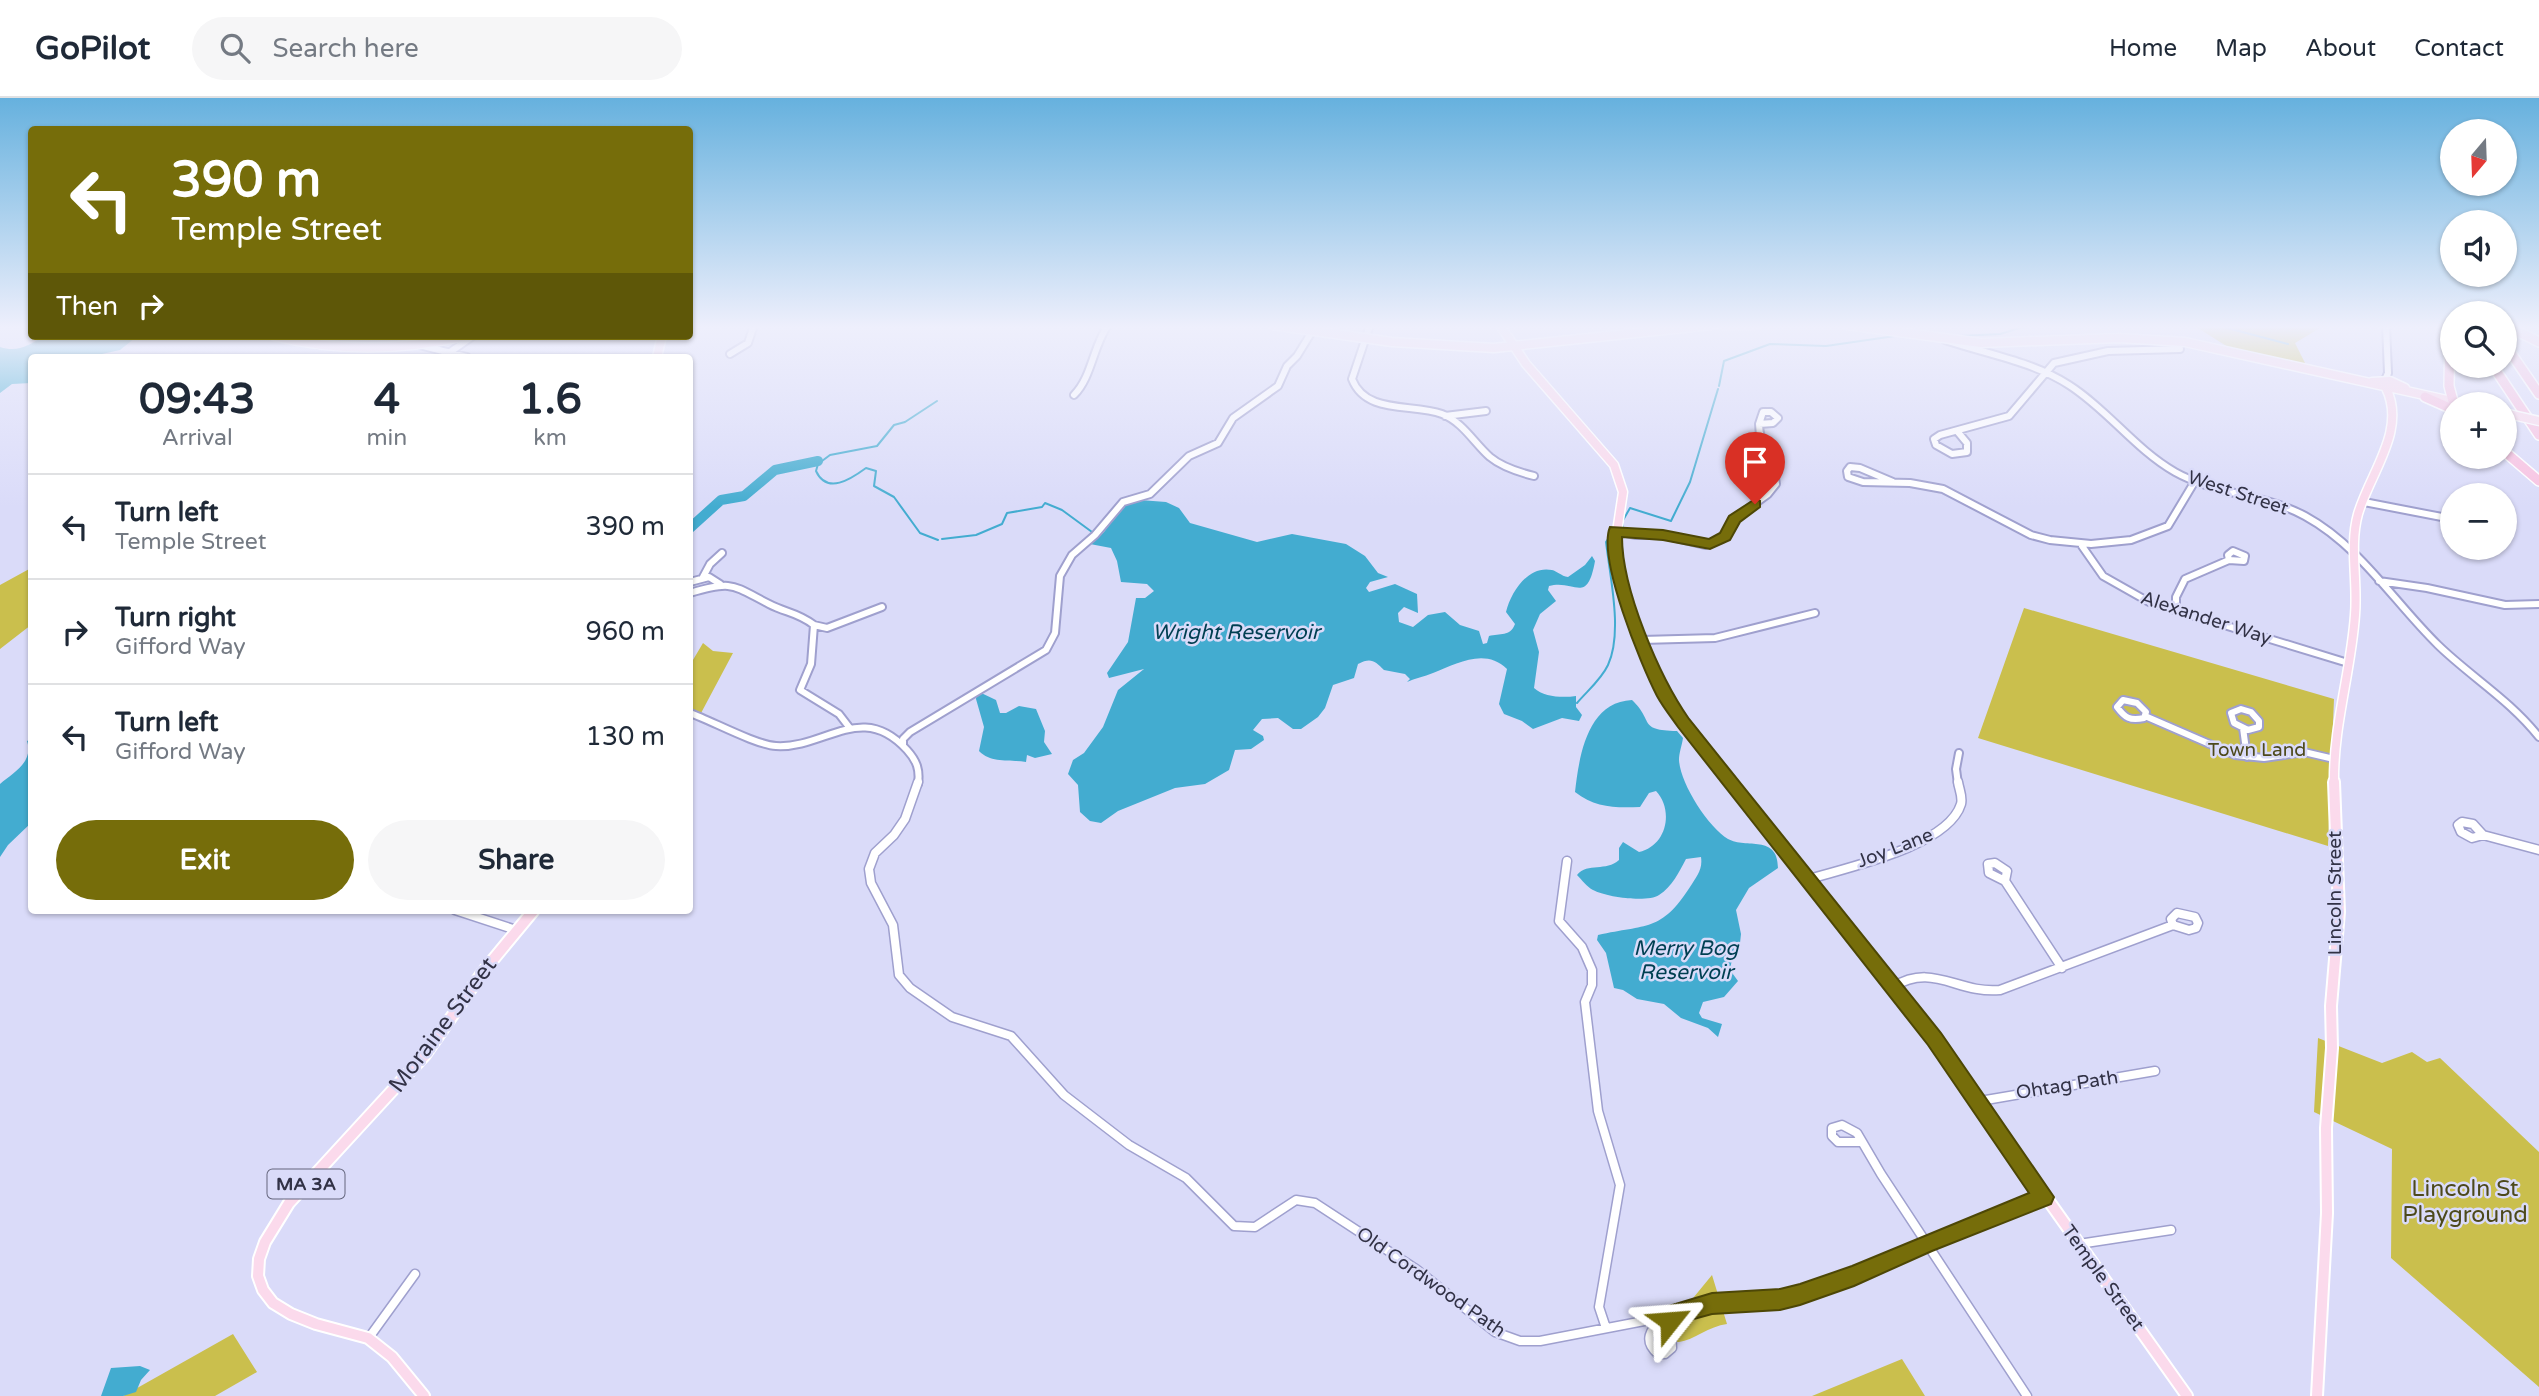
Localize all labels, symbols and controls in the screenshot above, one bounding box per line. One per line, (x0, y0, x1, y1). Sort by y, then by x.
search box (192, 17, 682, 80)
text: GoPilot (35, 29, 150, 68)
icon: search (216, 29, 254, 67)
text: Search here (272, 33, 419, 64)
text: Home (2109, 34, 2177, 63)
text: Map (2215, 34, 2267, 63)
text: About (2305, 34, 2376, 63)
text: Contact (2414, 34, 2504, 63)
north arrow (2440, 119, 2516, 196)
map controls (2440, 119, 2517, 560)
text: 390 m (171, 151, 321, 210)
icon: left (56, 154, 147, 245)
button: sound (2440, 210, 2517, 287)
text: Temple Street (171, 211, 382, 249)
icon: right (132, 287, 170, 325)
text: Then (56, 291, 118, 322)
button: search (2440, 301, 2517, 378)
text: 09:43 (139, 374, 255, 425)
text: 4 (374, 374, 400, 425)
text: 1.6 (518, 374, 582, 425)
button: + (2440, 392, 2517, 469)
text: Arrival (162, 424, 233, 452)
text: min (366, 424, 407, 452)
text: km (533, 424, 567, 452)
pin (1725, 432, 1785, 504)
icon: arrive (1736, 443, 1774, 481)
street label: West Street (2185, 466, 2291, 520)
button: − (2440, 483, 2517, 560)
text: Turn left (115, 497, 218, 528)
icon: left (56, 508, 94, 546)
text: 390 m (585, 511, 665, 542)
text: Temple Street (115, 528, 267, 556)
street label: Alexander Way (2138, 587, 2274, 649)
text: Turn right (115, 602, 236, 633)
icon: right (56, 613, 94, 651)
text: 960 m (585, 616, 665, 647)
water label: Wright Reservoir (1152, 620, 1323, 645)
text: Gifford Way (115, 633, 246, 661)
text: Turn left (115, 707, 218, 738)
icon: left (56, 718, 94, 756)
text: 130 m (585, 721, 665, 752)
text: Gifford Way (115, 738, 246, 766)
park label: Town Land (2208, 739, 2306, 761)
button: Exit (56, 820, 354, 900)
button: Share (368, 820, 665, 900)
street label: Joy Lane (1854, 824, 1936, 872)
street label: Lincoln Street (2324, 831, 2346, 955)
water label: Merry Bog Reservoir (1633, 936, 1740, 985)
street label: Moraine Street (383, 952, 503, 1098)
street label: Ohtag Path (2014, 1066, 2120, 1104)
road number: MA 3A (268, 1170, 344, 1198)
park label: Lincoln St Playground (2402, 1175, 2528, 1229)
street label: Temple Street (2057, 1221, 2149, 1335)
street label: Old Cordwood Path (1352, 1222, 1510, 1342)
position arrow (1633, 1284, 1707, 1358)

